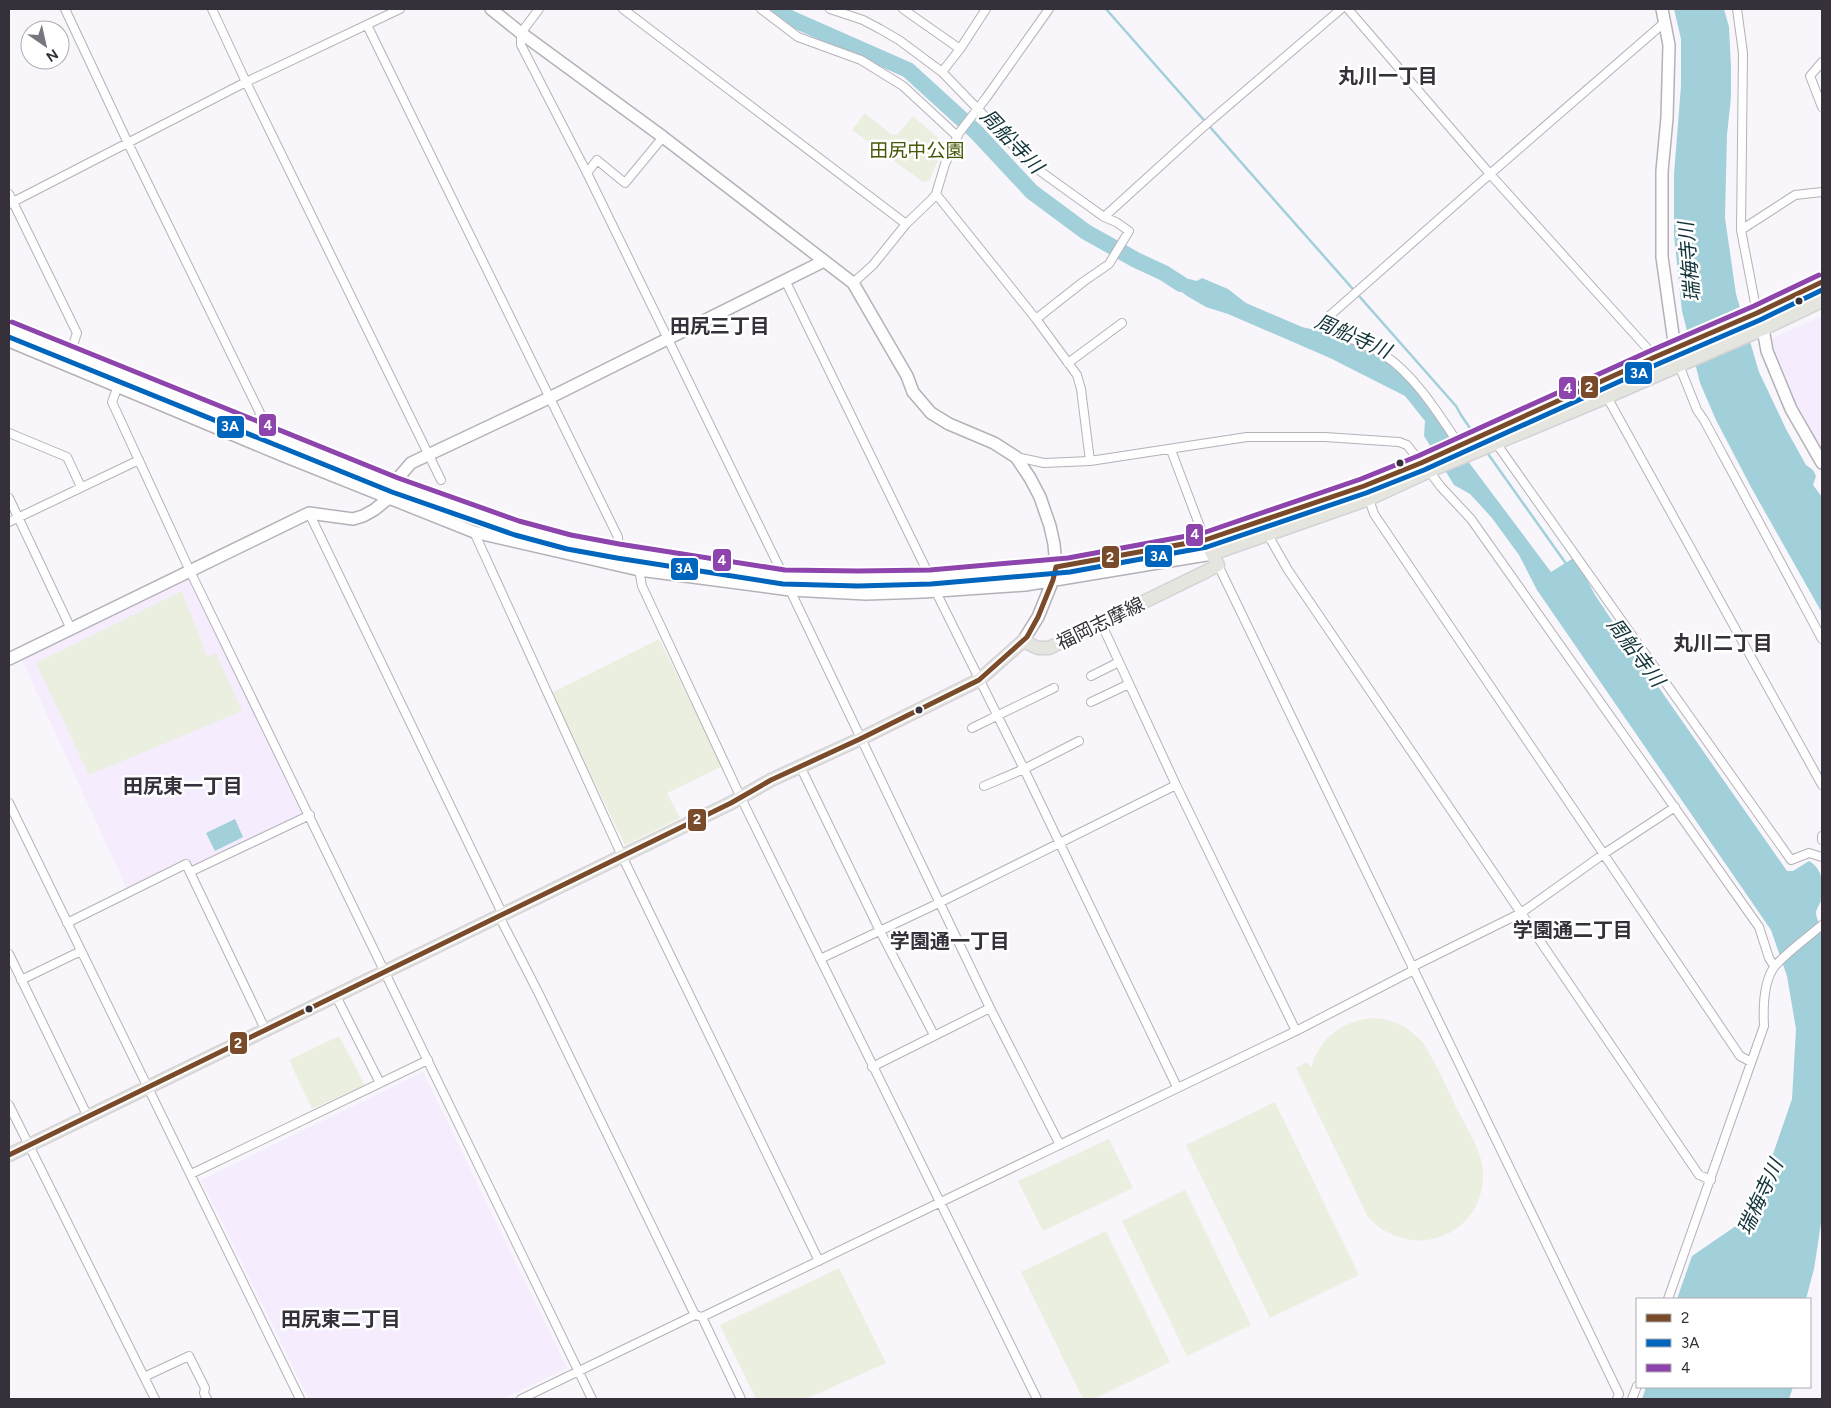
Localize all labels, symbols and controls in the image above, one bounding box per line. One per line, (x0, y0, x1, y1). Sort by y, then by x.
north arrow (20, 20, 70, 70)
text: N (43, 45, 61, 65)
district label: 丸川一丁目 (1338, 64, 1438, 88)
water label: 周船寺川 (976, 104, 1050, 180)
park label: 田尻中公園 (869, 139, 965, 162)
water label: 瑞梅寺川 (1673, 219, 1704, 303)
unlabelled marker (1794, 296, 1804, 306)
water label: 周船寺川 (1312, 309, 1396, 364)
district label: 田尻三丁目 (670, 314, 770, 338)
line badge: 3A (1624, 361, 1653, 385)
text: 3A (1630, 365, 1648, 382)
line badge: 2 (1580, 375, 1599, 399)
line badge: 4 (1558, 376, 1577, 400)
text: 2 (1585, 379, 1593, 396)
text: 4 (1564, 380, 1573, 397)
line badge: 4 (258, 413, 277, 437)
line badge: 3A (216, 415, 245, 439)
text: 4 (264, 417, 273, 434)
text: 3A (221, 418, 239, 435)
unlabelled marker (1395, 458, 1405, 468)
line badge: 4 (1185, 523, 1204, 547)
text: 4 (1191, 526, 1200, 543)
line badge: 3A (1144, 544, 1173, 568)
line badge: 2 (1101, 545, 1120, 569)
line badge: 4 (712, 548, 732, 572)
text: 3A (1150, 548, 1168, 565)
text: 2 (1106, 549, 1114, 566)
text: 4 (718, 552, 727, 569)
line badge: 3A (670, 557, 699, 581)
text: 3A (675, 560, 693, 577)
street label: 福岡志摩線 (1052, 592, 1148, 655)
water label: 周船寺川 (1602, 613, 1671, 693)
district label: 丸川二丁目 (1673, 631, 1773, 655)
unlabelled marker (914, 705, 924, 715)
district label: 田尻東一丁目 (123, 774, 243, 798)
line badge: 2 (687, 808, 707, 832)
text: 2 (693, 811, 701, 828)
district label: 学園通二丁目 (1513, 918, 1633, 942)
district label: 学園通一丁目 (890, 929, 1010, 953)
unlabelled marker (304, 1004, 314, 1014)
line badge: 2 (229, 1031, 248, 1055)
text: 2 (234, 1035, 242, 1052)
water label: 瑞梅寺川 (1732, 1154, 1789, 1238)
legend (1636, 1298, 1811, 1388)
district label: 田尻東二丁目 (281, 1307, 401, 1331)
text: 2 (1681, 1309, 1689, 1327)
text: 3A (1681, 1334, 1699, 1352)
text: 4 (1681, 1359, 1690, 1377)

